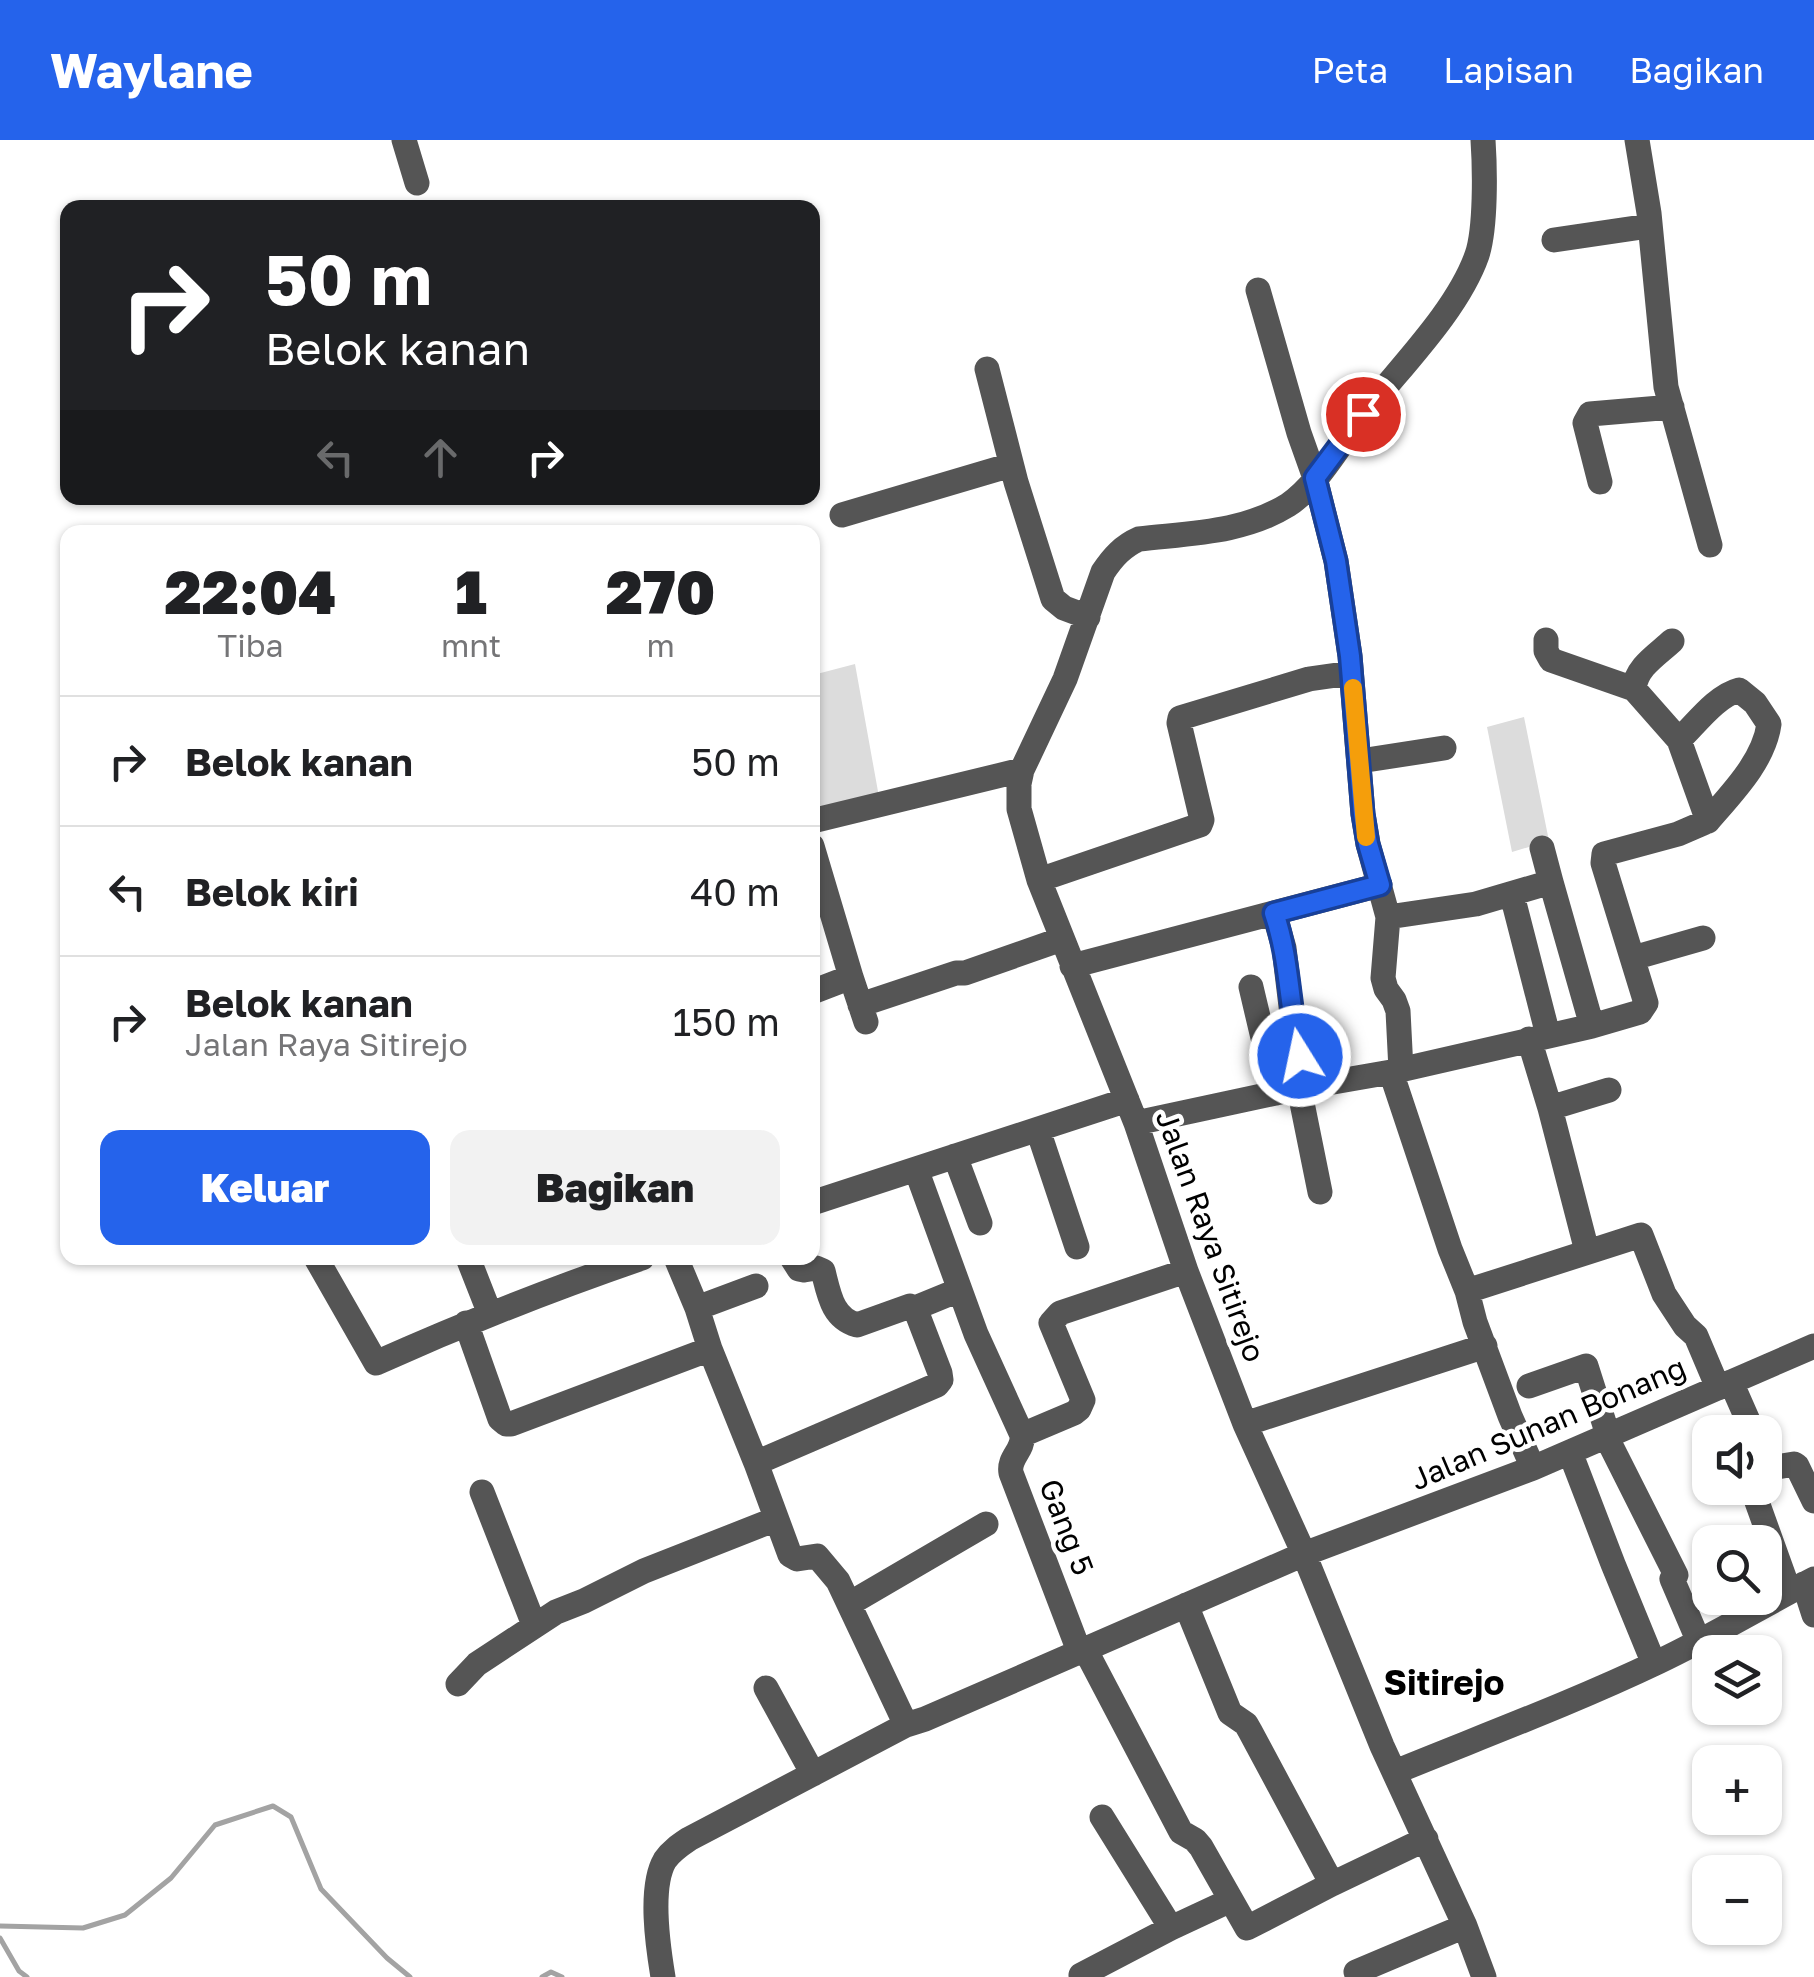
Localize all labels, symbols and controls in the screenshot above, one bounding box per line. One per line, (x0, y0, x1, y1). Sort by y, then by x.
text: Waylane (50, 41, 253, 99)
text: Peta (1312, 49, 1388, 91)
text: Lapisan (1443, 49, 1574, 91)
text: Bagikan (1629, 49, 1764, 91)
text: 50 m (265, 236, 432, 320)
icon: right (100, 240, 230, 370)
text: Belok kanan (265, 321, 530, 375)
pin (1321, 372, 1406, 457)
icon: arrive (1336, 387, 1391, 442)
icon: left (308, 430, 363, 485)
icon: ahead (413, 430, 468, 485)
icon: right (518, 430, 573, 485)
text: 22:04 (164, 555, 336, 627)
text: 1 (455, 555, 487, 627)
text: 270 (606, 555, 715, 627)
text: Tiba (217, 626, 284, 664)
text: mnt (441, 626, 501, 664)
text: m (646, 626, 675, 664)
icon: right (100, 734, 155, 789)
text: Belok kanan (185, 739, 413, 784)
text: 50 m (691, 739, 780, 784)
icon: left (100, 864, 155, 919)
text: Belok kiri (185, 869, 359, 914)
text: 40 m (690, 869, 780, 914)
text: Belok kanan (185, 980, 413, 1025)
icon: right (100, 994, 155, 1049)
text: 150 m (673, 999, 780, 1044)
position arrow (1248, 1004, 1352, 1108)
text: Jalan Raya Sitirejo (185, 1025, 468, 1063)
street label: Jalan Raya Sitirejo (1149, 1105, 1273, 1367)
button: Keluar (100, 1130, 430, 1245)
button: Bagikan (450, 1130, 780, 1245)
street label: Jalan Sunan Bonang (1405, 1349, 1691, 1497)
map controls (1692, 1415, 1782, 1945)
button: sound (1692, 1415, 1782, 1505)
street label: Gang 5 (1032, 1474, 1102, 1580)
button: search (1692, 1525, 1782, 1615)
button: layers (1692, 1635, 1782, 1725)
district label: Sitirejo (1384, 1661, 1505, 1703)
button: + (1692, 1745, 1782, 1835)
button: − (1692, 1855, 1782, 1945)

